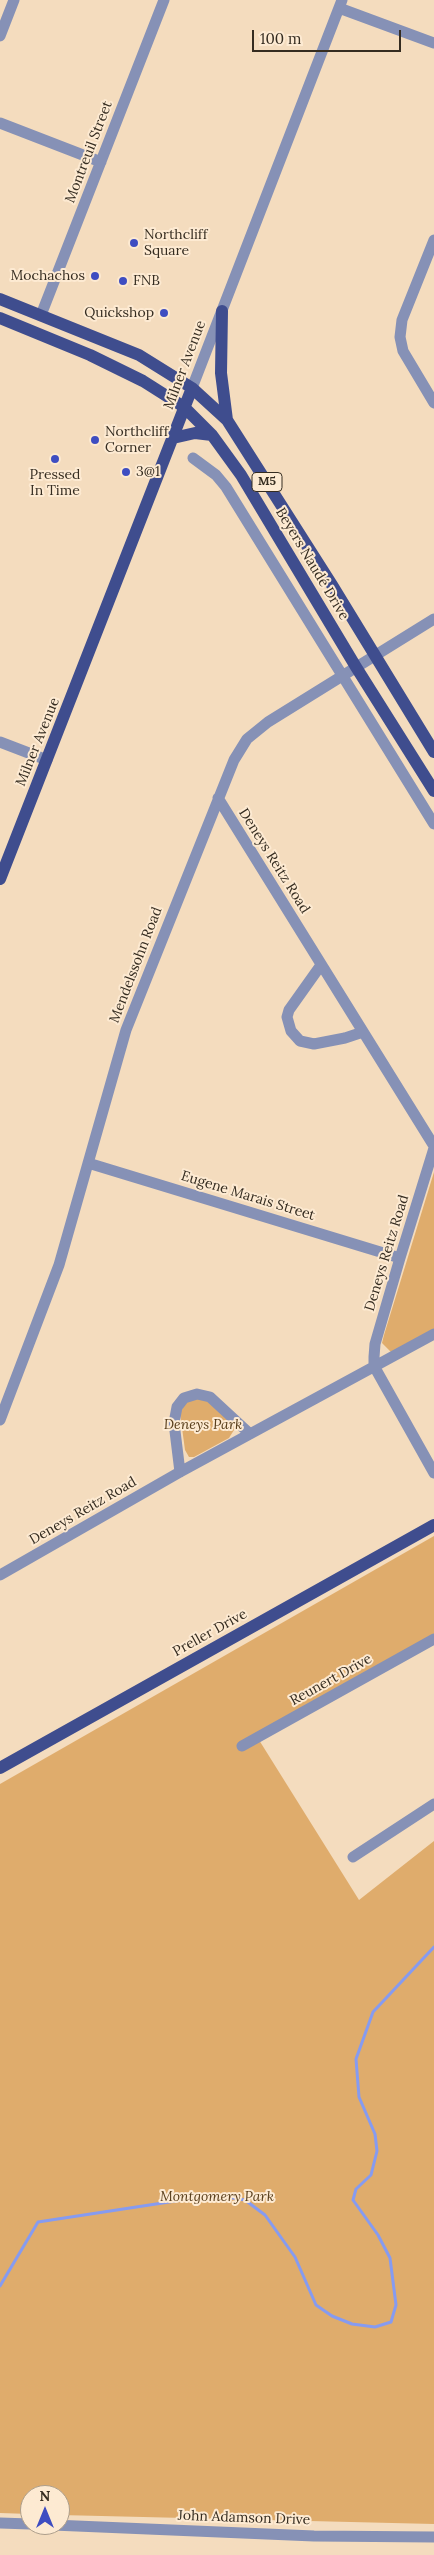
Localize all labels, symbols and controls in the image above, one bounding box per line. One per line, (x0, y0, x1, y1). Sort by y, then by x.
scale bar (254, 20, 403, 52)
text: 100 m (260, 29, 301, 48)
street label: Montreuil Street (62, 99, 116, 205)
place label: Northcliff Square (144, 227, 207, 260)
marker: Northcliff Square (128, 237, 140, 249)
place label: Mochachos (10, 268, 85, 284)
marker: Mochachos (89, 270, 101, 282)
place label: FNB (133, 273, 160, 289)
marker: FNB (117, 275, 129, 287)
place label: Quickshop (84, 305, 154, 321)
marker: Quickshop (158, 307, 170, 319)
street label: Milner Avenue (160, 318, 210, 412)
place label: Northcliff Corner (105, 424, 168, 457)
marker: Northcliff Corner (89, 434, 101, 446)
marker: Pressed In Time (49, 453, 61, 465)
place label: 3@1 (136, 464, 160, 480)
marker: 3@1 (120, 466, 132, 478)
place label: Pressed In Time (30, 467, 80, 500)
road number: M5 (252, 472, 282, 492)
street label: Beyers Naudé Drive (272, 505, 352, 623)
street label: Milner Avenue (13, 695, 63, 789)
street label: Deneys Reitz Road (235, 805, 313, 917)
street label: Mendelssohn Road (106, 905, 166, 1025)
street label: Eugene Marais Street (179, 1168, 317, 1224)
street label: Deneys Reitz Road (361, 1193, 413, 1313)
park label: Deneys Park (164, 1417, 242, 1433)
street label: Deneys Reitz Road (27, 1474, 139, 1548)
street label: Preller Drive (170, 1606, 250, 1660)
street label: Reunert Drive (287, 1651, 375, 1709)
park label: Montgomery Park (160, 2189, 274, 2205)
north arrow (20, 2485, 70, 2535)
text: N (40, 2487, 50, 2505)
street label: John Adamson Drive (177, 2507, 311, 2529)

